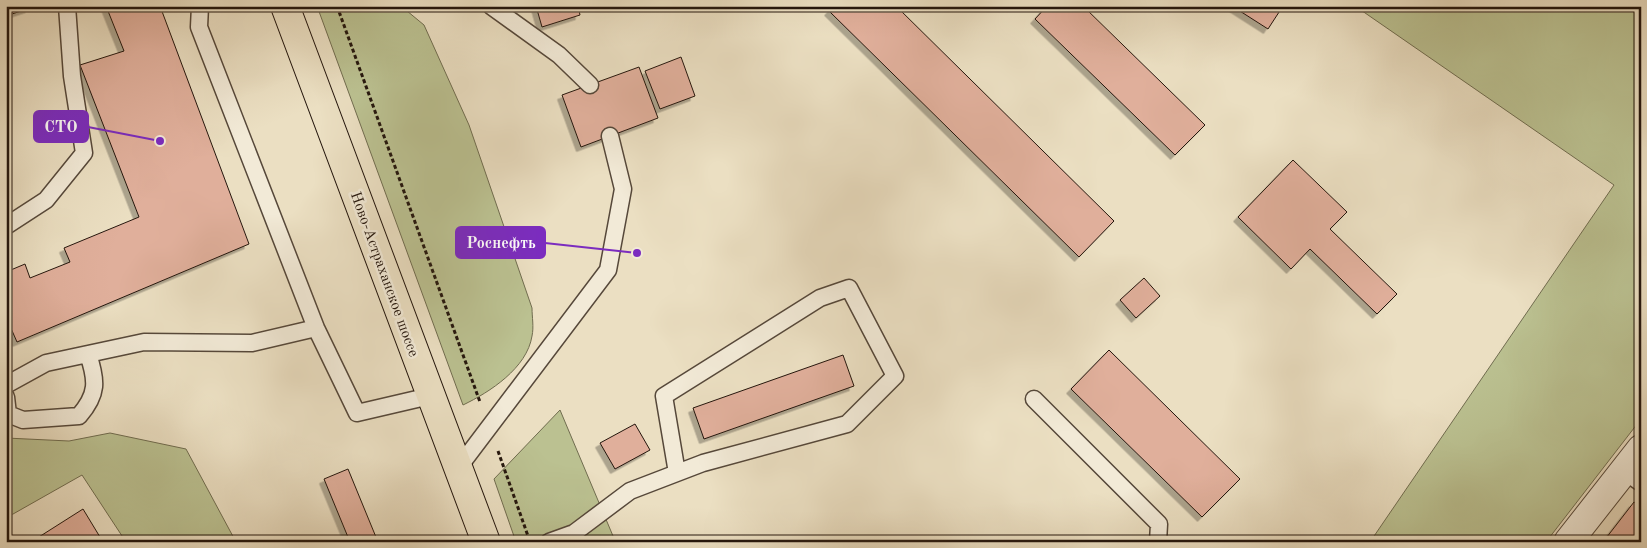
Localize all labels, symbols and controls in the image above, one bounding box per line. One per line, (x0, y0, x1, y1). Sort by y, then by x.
callout: СТО (34, 111, 88, 142)
text: СТО (44, 120, 78, 136)
street label: Ново-Астраханское шоссе (347, 190, 421, 359)
callout: Роснефть (456, 227, 545, 258)
text: Роснефть (466, 236, 536, 252)

